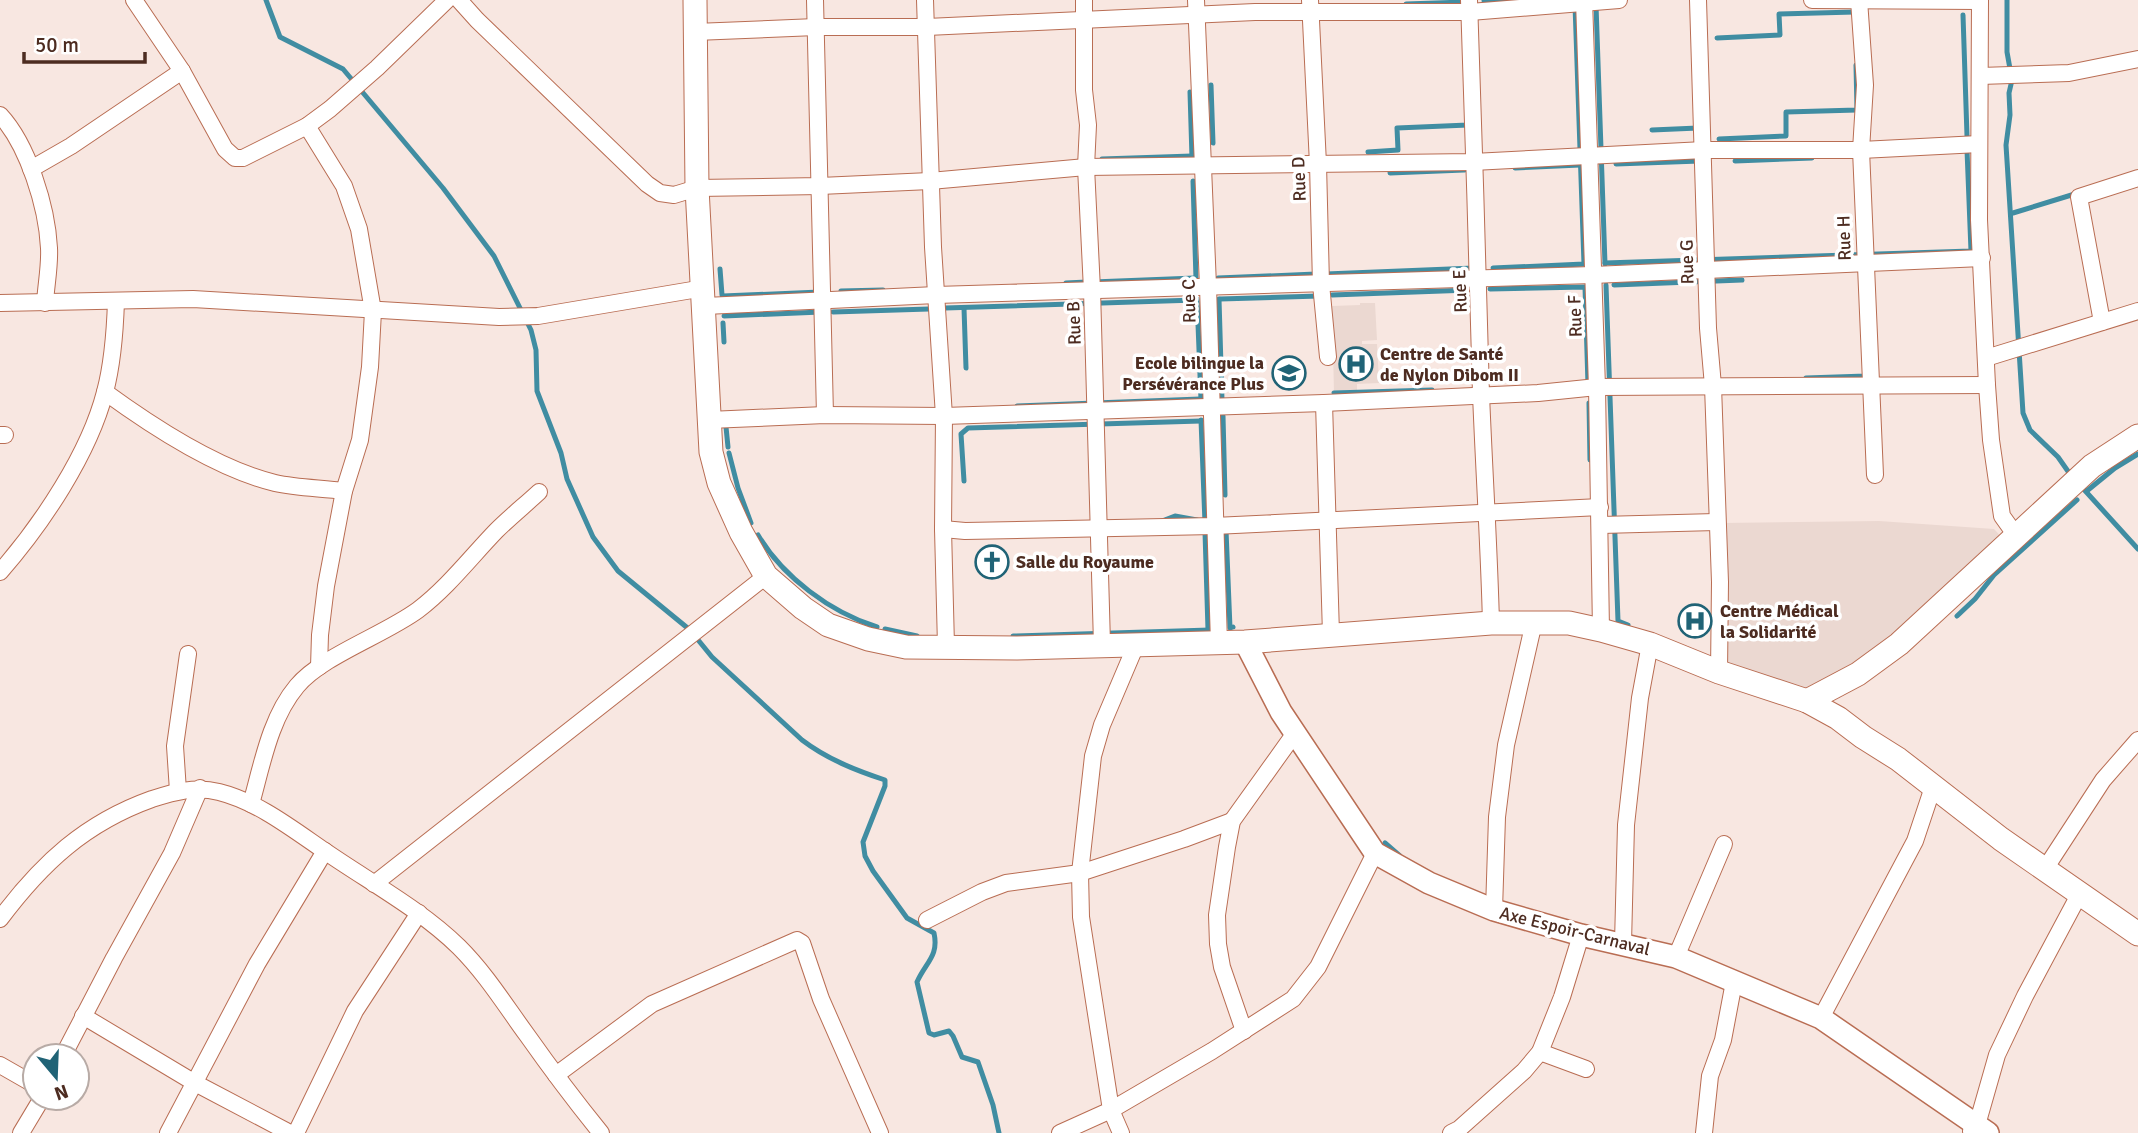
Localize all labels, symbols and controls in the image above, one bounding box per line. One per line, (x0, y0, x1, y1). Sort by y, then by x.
scale bar (24, 21, 145, 65)
text: 50 m (35, 32, 79, 58)
street label: Rue D (1287, 156, 1311, 202)
street label: Rue H (1832, 215, 1856, 261)
street label: Rue G (1676, 239, 1698, 285)
street label: Rue E (1448, 269, 1472, 313)
street label: Rue C (1178, 279, 1200, 323)
street label: Rue F (1563, 294, 1587, 338)
street label: Rue B (1062, 300, 1086, 345)
place label: Centre de Santé de Nylon Dibom II (1380, 343, 1519, 386)
hospital icon: Centre de Santé de Nylon Dibom II (1337, 345, 1375, 383)
place label: Ecole bilingue la Persévérance Plus (1122, 352, 1264, 395)
school or university icon: Ecole bilingue la Persévérance Plus (1270, 354, 1308, 392)
church icon: Salle du Royaume (973, 543, 1011, 581)
place label: Salle du Royaume (1016, 551, 1154, 573)
place label: Centre Médical la Solidarité (1720, 600, 1839, 643)
hospital icon: Centre Médical la Solidarité (1676, 602, 1714, 640)
street label: Axe Espoir-Carnaval (1497, 902, 1653, 960)
north arrow (21, 1042, 91, 1112)
text: N (51, 1079, 71, 1106)

